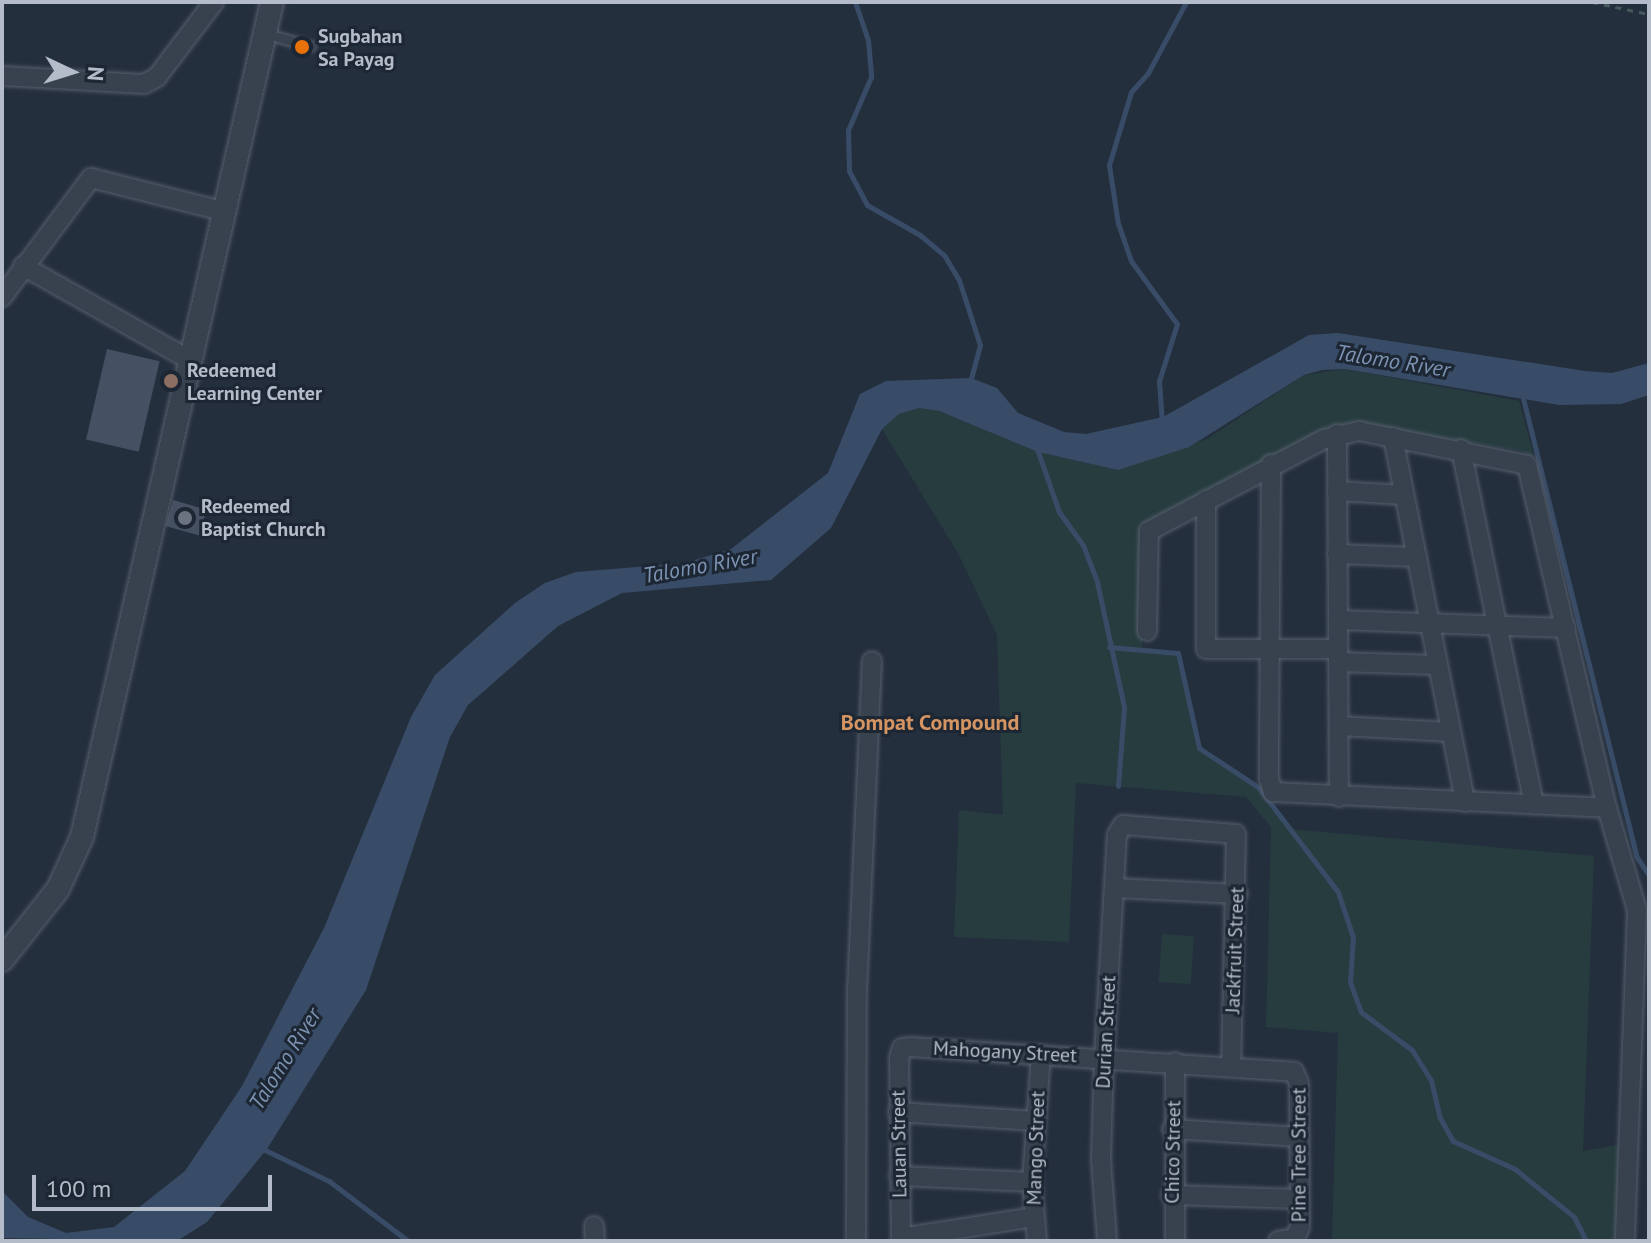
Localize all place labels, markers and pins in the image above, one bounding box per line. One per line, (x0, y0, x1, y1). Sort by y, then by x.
place label: Sugbahan Sa Payag (318, 24, 402, 71)
marker: Sugbahan Sa Payag (293, 38, 311, 56)
place label: Redeemed Learning Center (187, 358, 322, 405)
marker: Redeemed Learning Center (162, 372, 180, 390)
place label: Redeemed Baptist Church (201, 494, 326, 541)
marker: Redeemed Baptist Church (176, 509, 194, 527)

